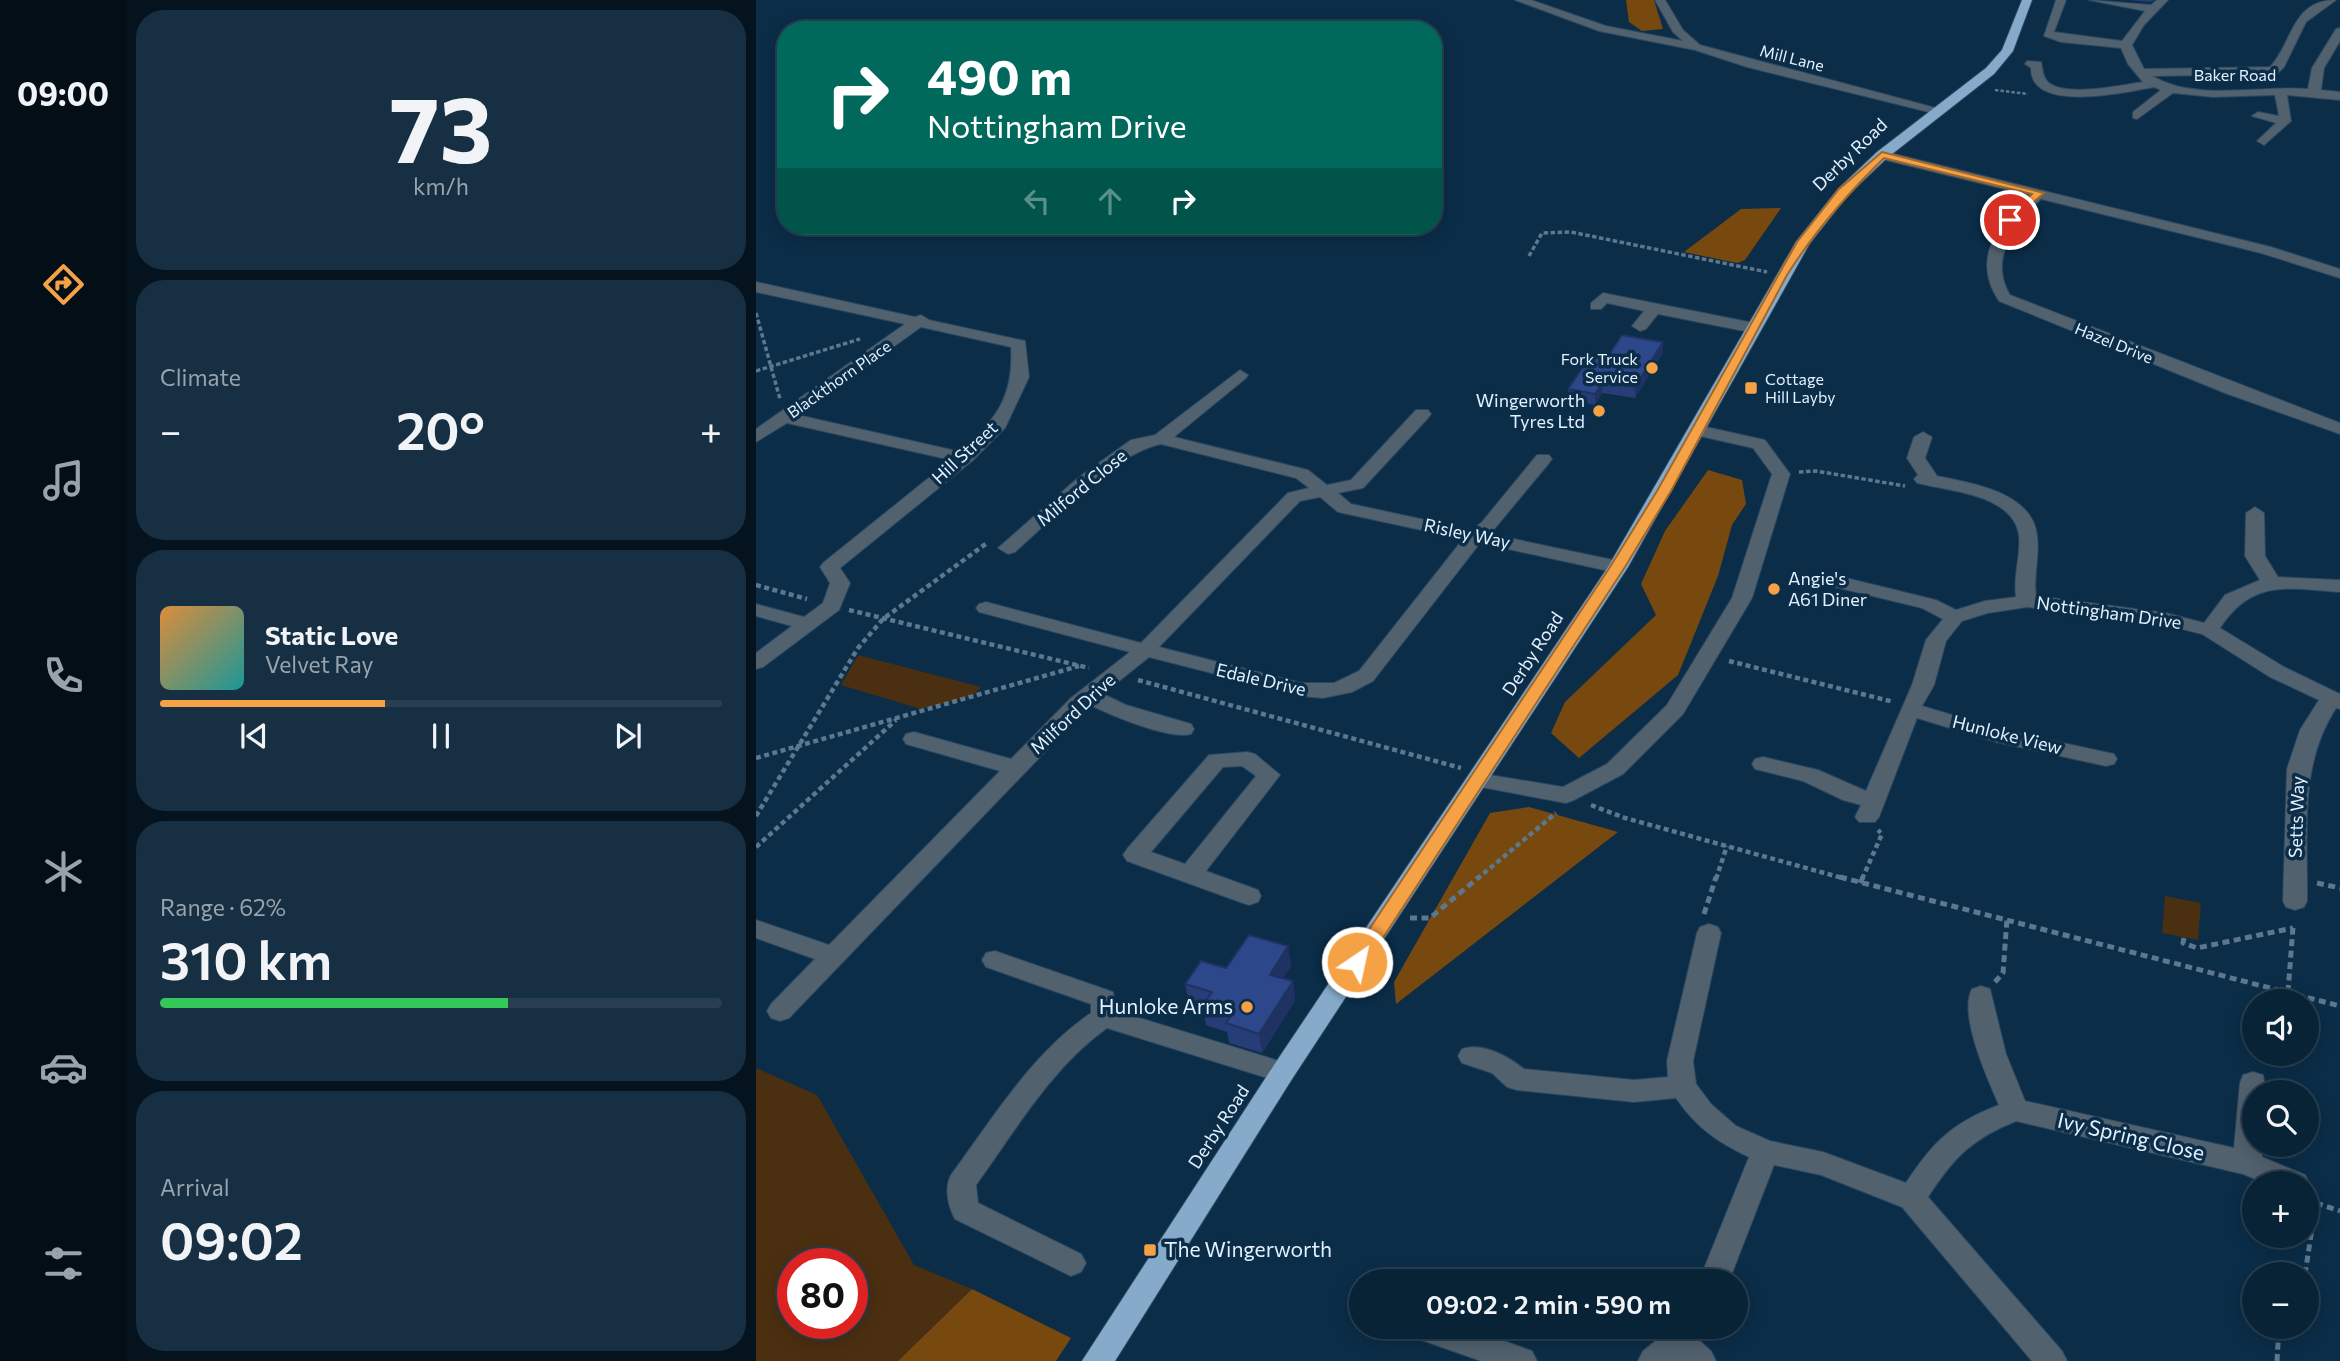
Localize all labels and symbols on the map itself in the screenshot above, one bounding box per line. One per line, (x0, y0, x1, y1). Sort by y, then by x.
street label: Mill Lane (1758, 40, 1826, 75)
street label: Baker Road (2194, 65, 2276, 84)
street label: Derby Road (1807, 113, 1891, 195)
pin (1980, 190, 2040, 250)
street label: Hazel Drive (2072, 318, 2156, 367)
street label: Blackthorn Place (783, 336, 894, 421)
place label: Fork Truck Service (1561, 349, 1638, 386)
marker: Fork Truck Service (1644, 360, 1660, 376)
place label: Cottage Hill Layby (1765, 369, 1835, 406)
marker: Cottage Hill Layby (1743, 380, 1759, 396)
place label: Wingerworth Tyres Ltd (1476, 389, 1585, 432)
marker: Wingerworth Tyres Ltd (1591, 403, 1607, 419)
street label: Hill Street (927, 416, 1002, 488)
street label: Milford Close (1032, 444, 1131, 530)
street label: Risley Way (1422, 513, 1512, 553)
place label: Angie's A61 Diner (1788, 567, 1867, 610)
marker: Angie's A61 Diner (1766, 581, 1782, 597)
street label: Nottingham Drive (2035, 591, 2183, 633)
street label: Derby Road (1497, 608, 1567, 699)
street label: Edale Drive (1214, 658, 1308, 700)
street label: Milford Drive (1025, 668, 1119, 758)
street label: Hunloke View (1950, 710, 2064, 758)
street label: Setts Way (2284, 775, 2308, 858)
position arrow (1320, 925, 1394, 999)
place label: Hunloke Arms (1099, 993, 1233, 1018)
marker: Hunloke Arms (1239, 999, 1255, 1015)
street label: Derby Road (1183, 1081, 1253, 1172)
street label: Ivy Spring Close (2055, 1106, 2207, 1165)
place label: The Wingerworth (1164, 1236, 1332, 1261)
marker: The Wingerworth (1142, 1242, 1158, 1258)
speed limit sign: 80 (777, 1248, 868, 1339)

